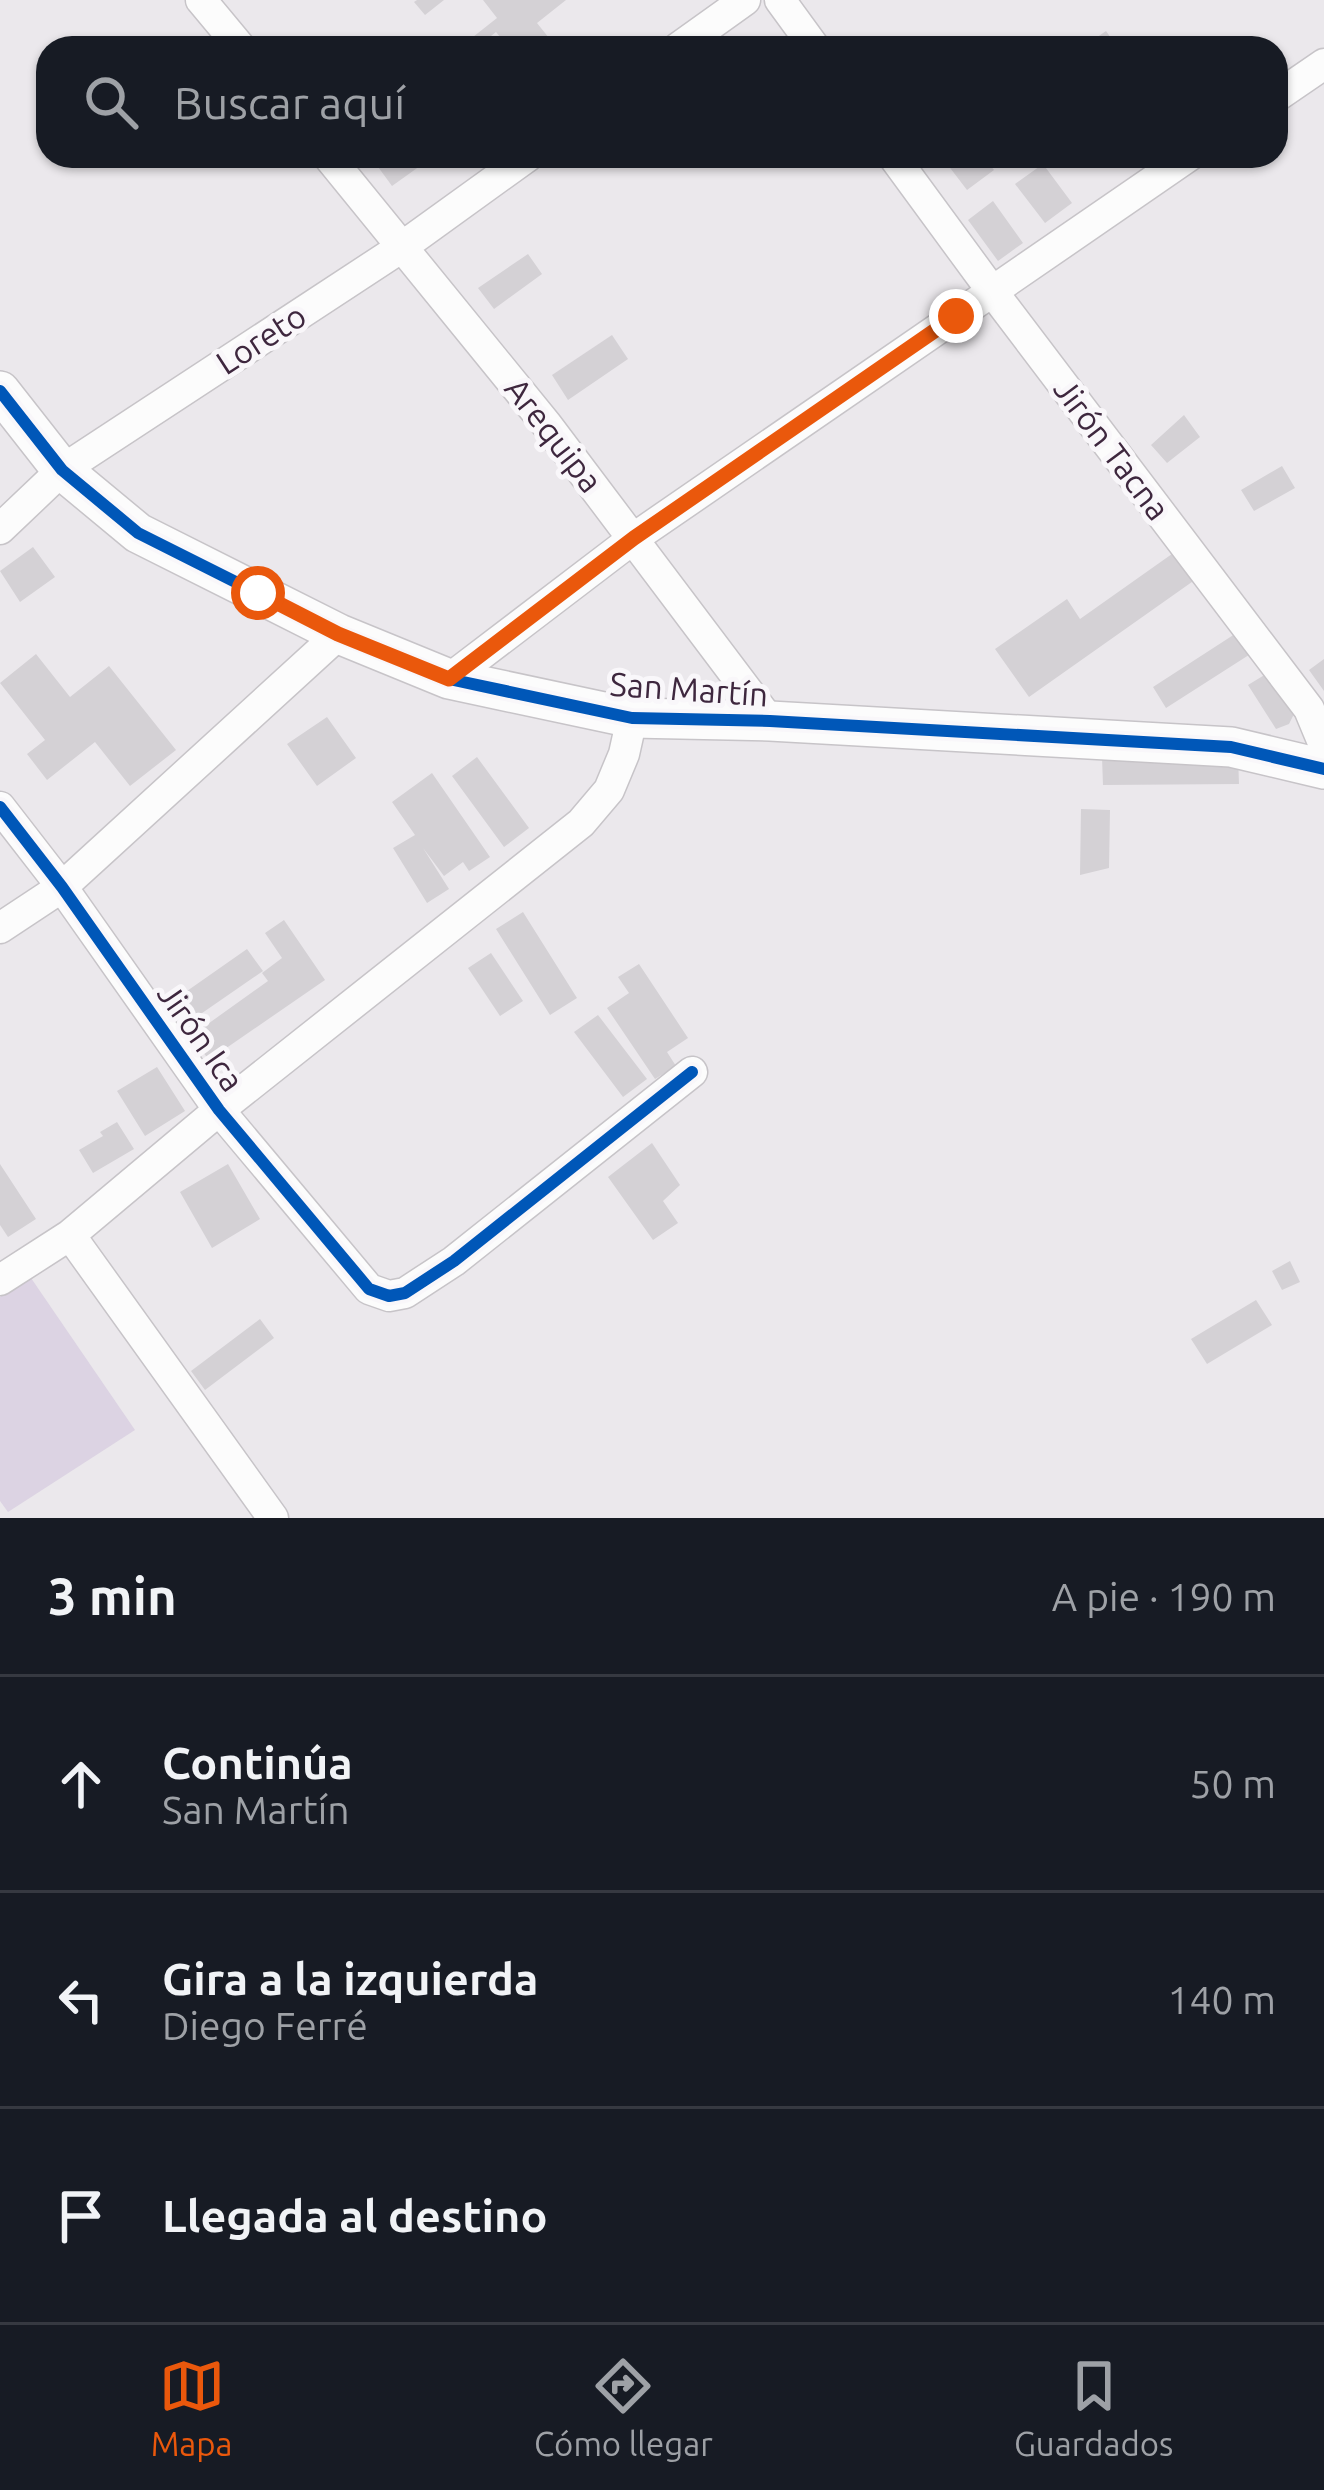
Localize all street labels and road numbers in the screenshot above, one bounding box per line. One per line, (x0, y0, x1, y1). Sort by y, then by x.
street label: Loreto (209, 296, 312, 381)
street label: Arequipa (498, 370, 610, 499)
street label: Jirón Tacna (1047, 371, 1178, 527)
street label: San Martín (609, 665, 769, 712)
street label: Jirón Ica (151, 976, 252, 1098)

